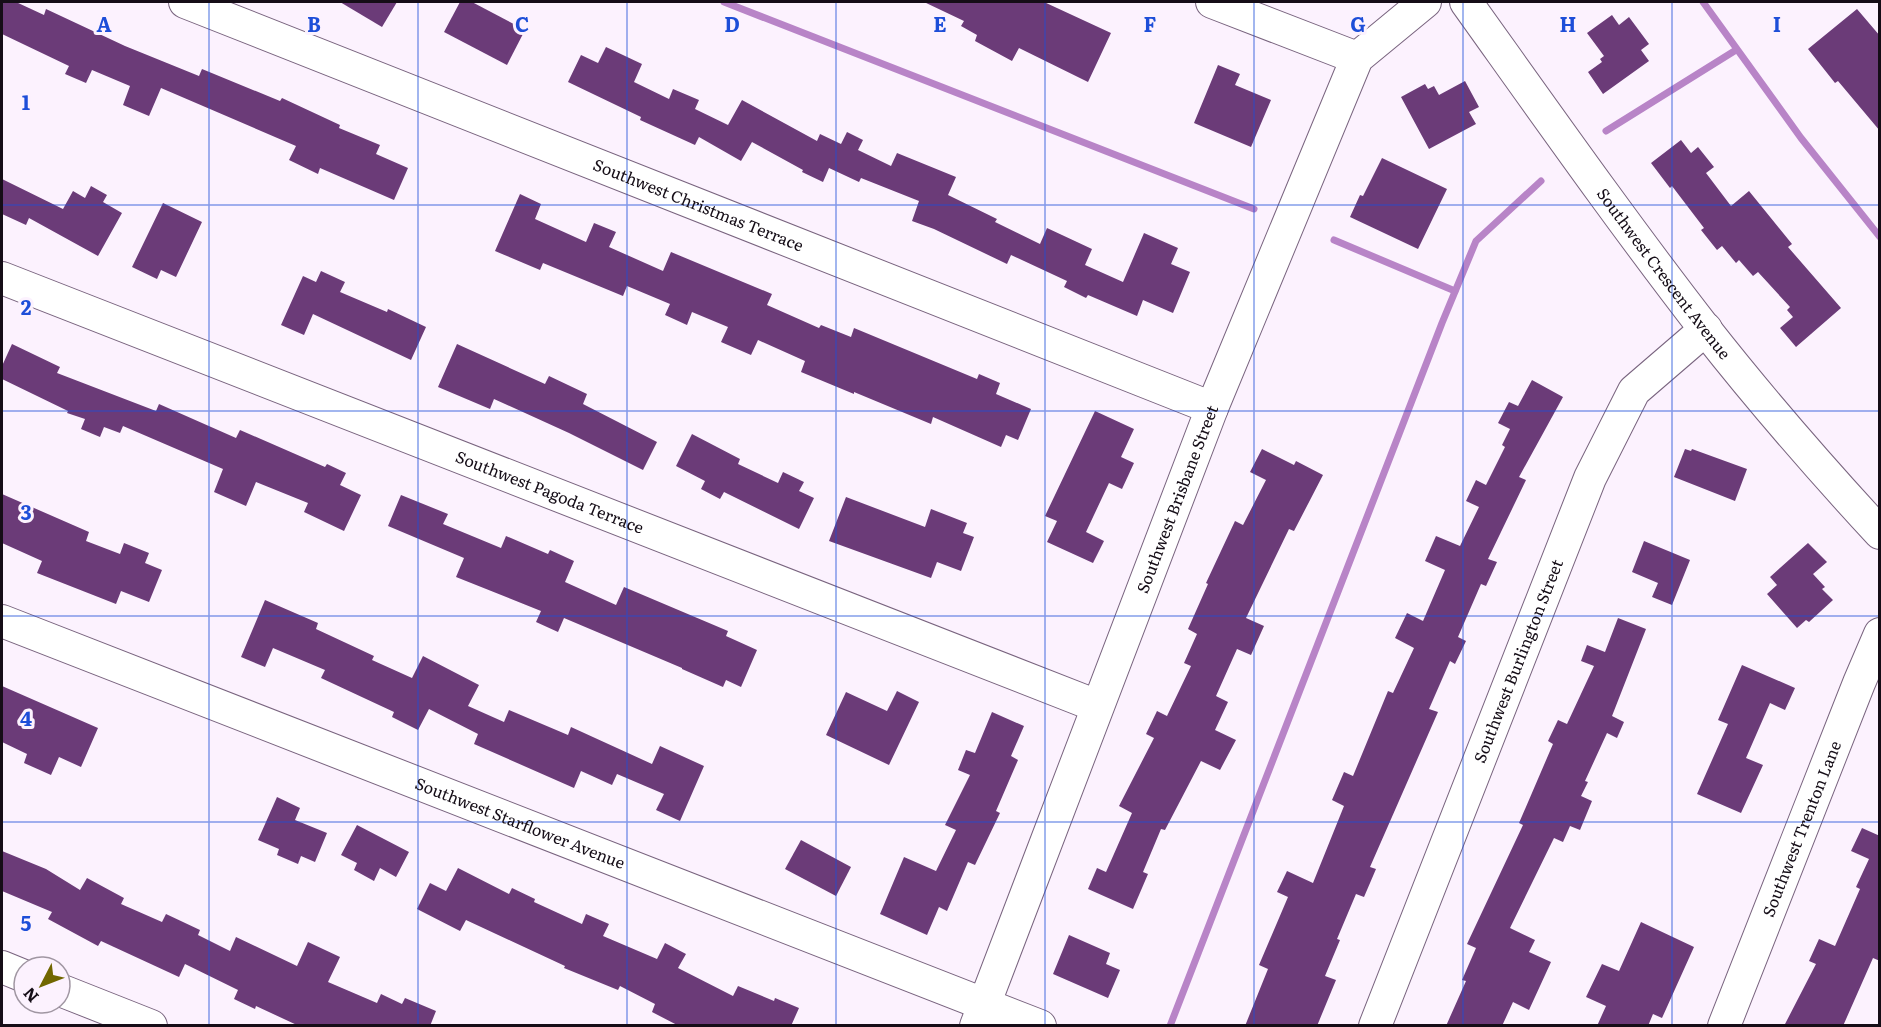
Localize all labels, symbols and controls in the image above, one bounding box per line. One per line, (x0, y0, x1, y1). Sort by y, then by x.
text: A (96, 8, 112, 38)
text: B (307, 8, 321, 38)
text: C (515, 8, 529, 38)
text: D (724, 8, 740, 38)
text: E (933, 8, 947, 38)
text: F (1144, 8, 1157, 38)
text: G (1350, 8, 1366, 38)
text: H (1560, 8, 1576, 38)
text: I (1773, 8, 1781, 38)
text: 1 (22, 86, 30, 116)
street label: Southwest Christmas Terrace (590, 152, 807, 256)
street label: Southwest Crescent Avenue (1592, 182, 1737, 364)
text: 2 (21, 291, 32, 321)
street label: Southwest Brisbane Street (1129, 401, 1223, 596)
street label: Southwest Pagoda Terrace (452, 444, 648, 539)
text: 3 (20, 496, 32, 526)
street label: Southwest Burlington Street (1466, 555, 1568, 766)
text: 4 (20, 702, 32, 732)
street label: Southwest Trenton Lane (1755, 737, 1846, 920)
street label: Southwest Starflower Avenue (412, 770, 629, 874)
text: 5 (21, 907, 32, 937)
north arrow (12, 955, 72, 1015)
text: N (17, 983, 44, 1009)

